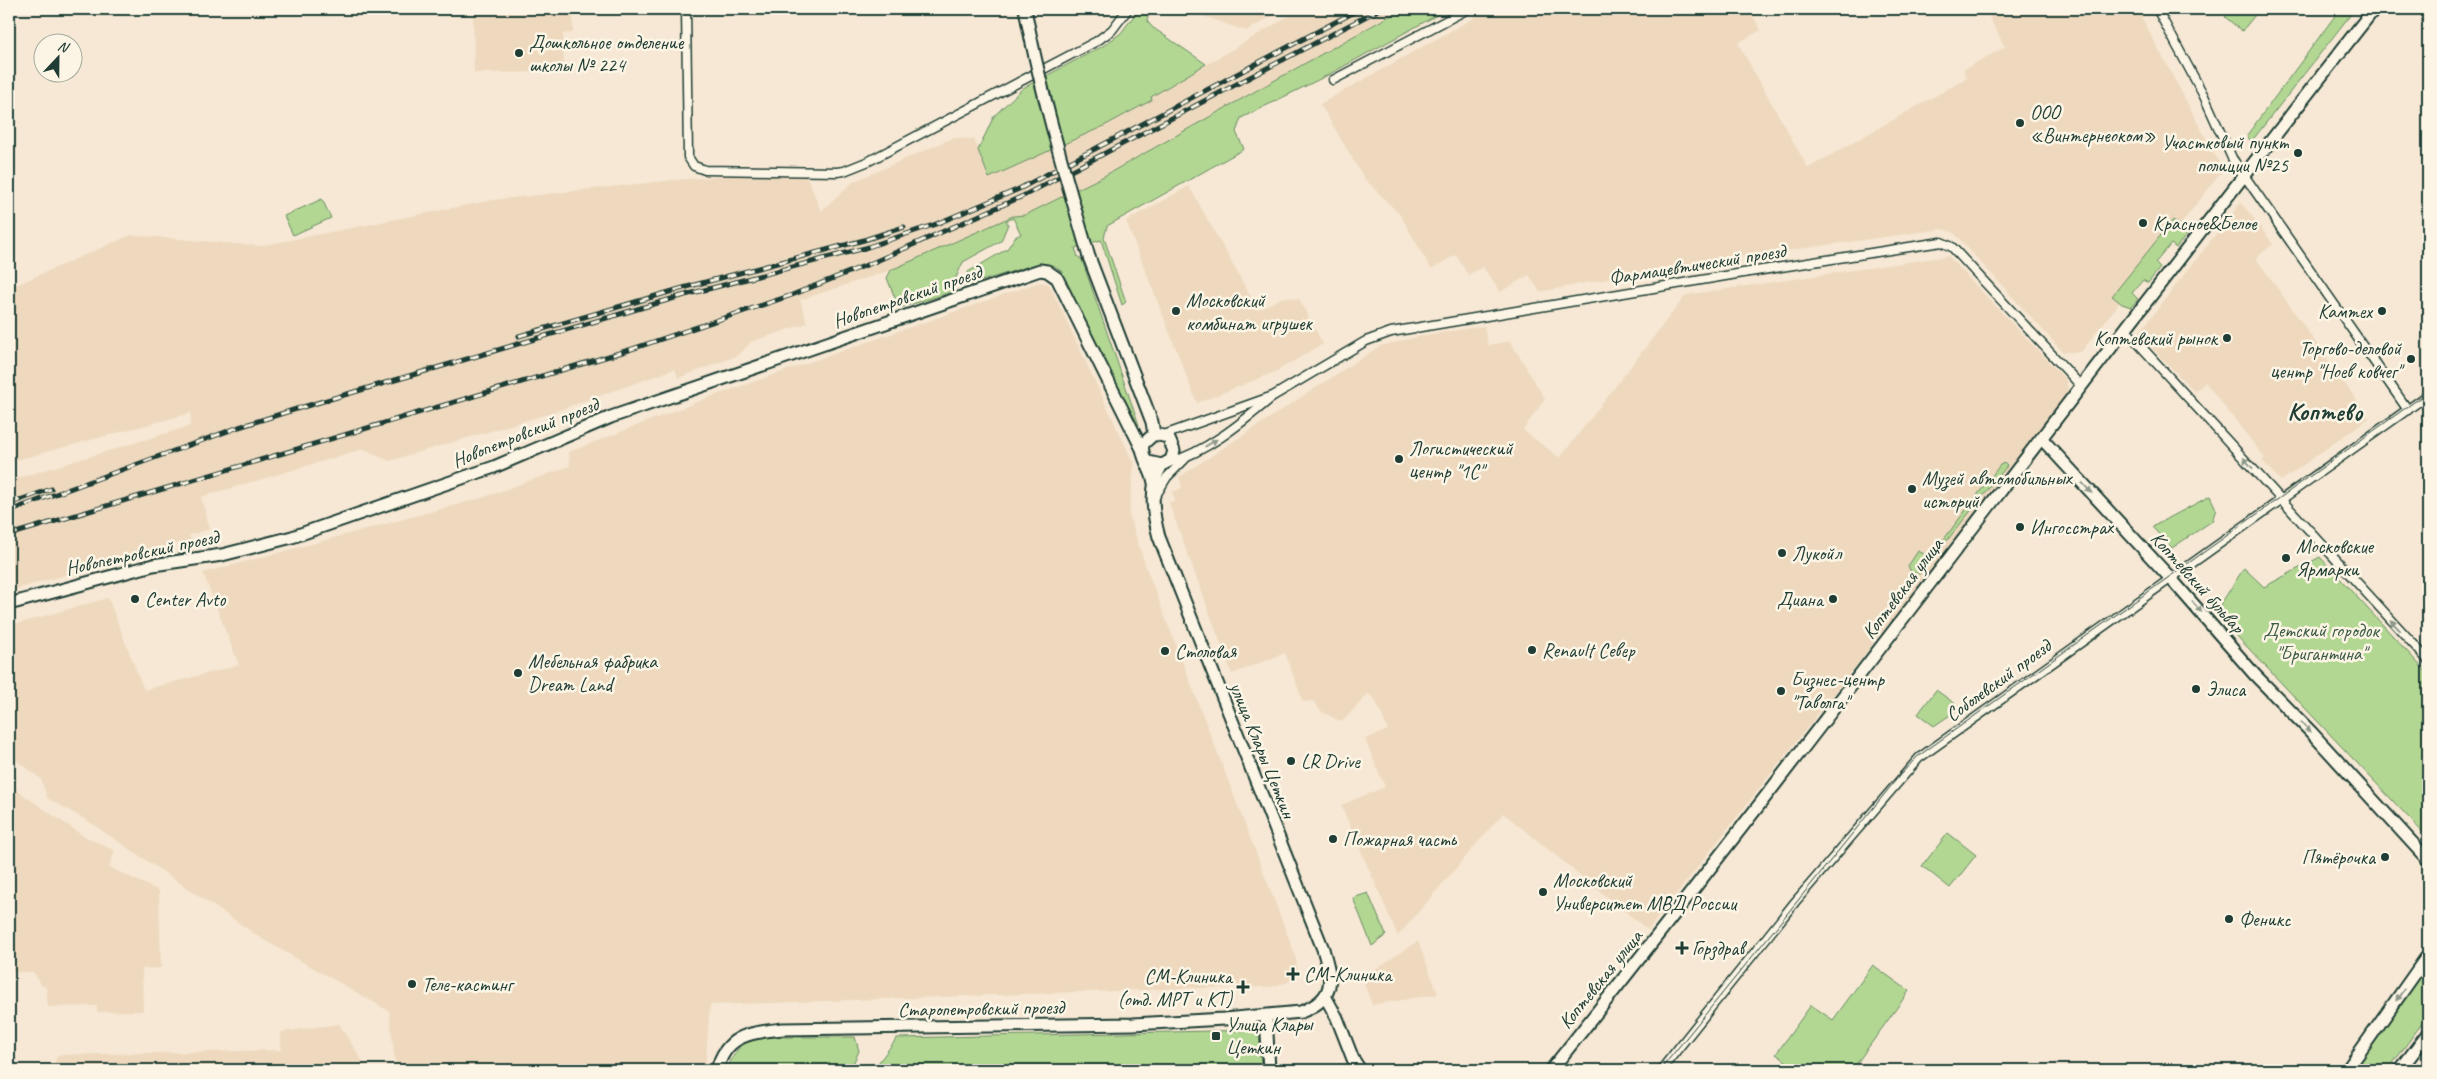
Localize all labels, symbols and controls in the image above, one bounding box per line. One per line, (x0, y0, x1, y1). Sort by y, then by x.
place label: Дошкольное отделение школы № 224 (529, 30, 685, 78)
north arrow (32, 32, 82, 82)
text: N (55, 37, 72, 57)
marker: Дошкольное отделение школы № 224 (513, 47, 525, 59)
place label: ООО «Винтернеоком» (2030, 100, 2156, 148)
marker: ООО «Винтернеоком» (2014, 117, 2026, 129)
place label: Участковый пункт полиции №25 (2162, 130, 2290, 178)
marker: Участковый пункт полиции №25 (2292, 147, 2304, 159)
place label: Красное&Белое (2153, 211, 2258, 236)
marker: Красное&Белое (2137, 217, 2149, 229)
street label: Фармацевтический проезд (1607, 238, 1789, 291)
street label: Новопетровский проезд (829, 259, 987, 334)
place label: Московский комбинат игрушек (1186, 288, 1314, 336)
place label: Камтех (2318, 299, 2374, 324)
marker: Московский комбинат игрушек (1170, 305, 1182, 317)
marker: Камтех (2376, 305, 2388, 317)
place label: Коптевский рынок (2094, 326, 2219, 351)
marker: Коптевский рынок (2221, 332, 2233, 344)
place label: Торгово-деловой центр "Ноев ковчег" (2270, 336, 2405, 384)
marker: Торгово-деловой центр "Ноев ковчег" (2405, 353, 2417, 365)
street label: Новопетровский проезд (448, 391, 604, 473)
district label: Коптево (2287, 396, 2364, 428)
place label: Логистический центр "1С" (1409, 436, 1514, 484)
one-way arrow (1204, 439, 1217, 448)
marker: Логистический центр "1С" (1393, 453, 1405, 465)
one-way arrow (2242, 457, 2254, 469)
place label: Музей автомобильных историй (1922, 466, 2074, 514)
one-way arrow (2081, 481, 2093, 493)
marker: Музей автомобильных историй (1906, 483, 1918, 495)
place label: Ингосстрах (2030, 515, 2115, 540)
marker: Ингосстрах (2014, 521, 2026, 533)
street label: Новопетровский проезд (63, 524, 223, 581)
street label: Коптевский бульвар (2145, 526, 2251, 640)
street label: Коптевская улица (1856, 532, 1949, 644)
place label: Московские Ярмарки (2296, 534, 2375, 582)
place label: Лукойл (1792, 541, 1843, 566)
marker: Лукойл (1776, 547, 1788, 559)
marker: Московские Ярмарки (2280, 552, 2292, 564)
place label: Center Avto (145, 587, 226, 612)
place label: Диана (1777, 587, 1825, 612)
marker: Center Avto (129, 593, 141, 605)
marker: Диана (1827, 593, 1839, 605)
one-way arrow (2191, 601, 2202, 614)
park label: Детский городок "Бригантина" (2263, 618, 2380, 666)
one-way arrow (2389, 619, 2401, 631)
street label: Соболевский проезд (1941, 633, 2057, 727)
place label: Renault Север (1542, 638, 1636, 663)
place label: Столовая (1175, 639, 1237, 664)
marker: Renault Север (1526, 644, 1538, 656)
marker: Столовая (1159, 645, 1171, 657)
place label: Мебельная фабрика Dream Land (528, 649, 658, 697)
marker: Мебельная фабрика Dream Land (512, 667, 524, 679)
place label: Бизнес-центр "Таволга" (1791, 667, 1886, 715)
street label: улица Клары Цеткин (1223, 677, 1302, 824)
place label: Элиса (2206, 677, 2247, 702)
marker: Элиса (2190, 683, 2202, 695)
marker: Бизнес-центр "Таволга" (1775, 685, 1787, 697)
one-way arrow (2300, 721, 2312, 733)
place label: LR Drive (1301, 749, 1361, 774)
marker: LR Drive (1285, 755, 1297, 767)
place label: Пожарная часть (1343, 827, 1458, 852)
marker: Пожарная часть (1327, 833, 1339, 845)
place label: Пятёрочка (2302, 845, 2377, 870)
marker: Пятёрочка (2379, 851, 2391, 863)
place label: Московский Университет МВД России (1553, 868, 1738, 916)
marker: Московский Университет МВД России (1537, 886, 1549, 898)
place label: Феникс (2239, 907, 2291, 932)
marker: Феникс (2223, 913, 2235, 925)
street label: Коптевская улица (1553, 924, 1649, 1034)
place label: Горздрав (1692, 936, 1747, 961)
marker: Горздрав (1676, 942, 1688, 954)
place label: СМ-Клиника (1304, 962, 1393, 987)
place label: СМ-Клиника (отд. МРТ и КТ) (1117, 964, 1234, 1012)
marker: СМ-Клиника (1286, 967, 1300, 981)
place label: Теле-кастинг (422, 972, 516, 997)
marker: Теле-кастинг (406, 978, 418, 990)
marker: СМ-Клиника (отд. МРТ и КТ) (1236, 980, 1250, 994)
one-way arrow (2395, 988, 2405, 1002)
street label: Старопетровский проезд (898, 995, 1066, 1022)
place label: Улица Клары Цеткин (1226, 1012, 1314, 1060)
marker: Улица Клары Цеткин (1210, 1030, 1222, 1042)

